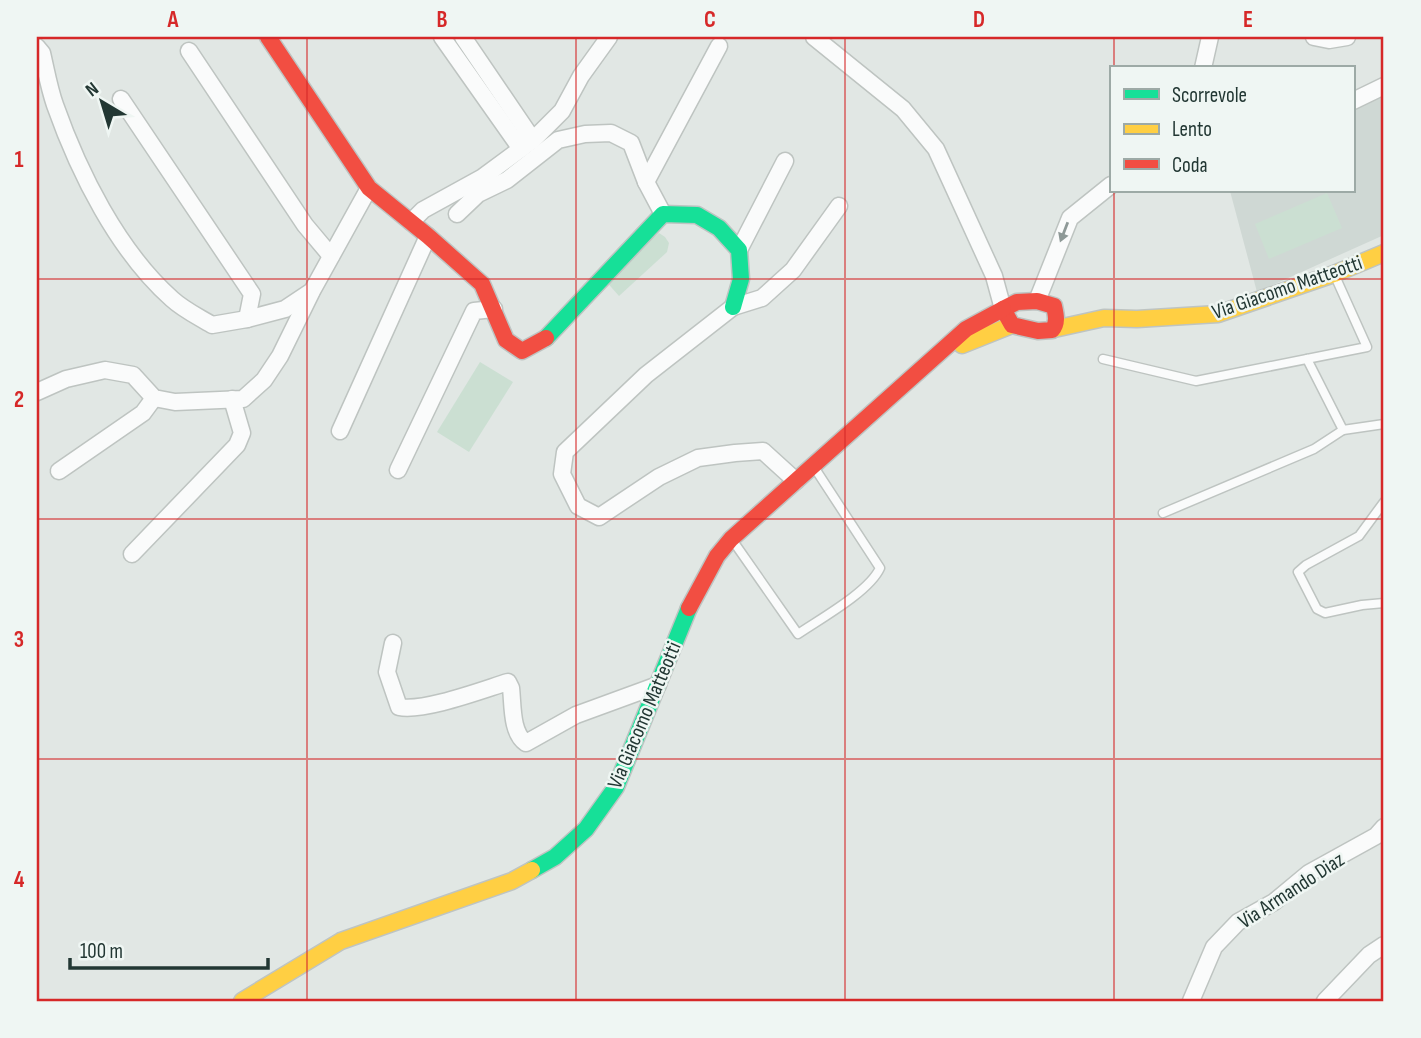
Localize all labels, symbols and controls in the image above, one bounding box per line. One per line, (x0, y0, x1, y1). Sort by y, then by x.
text: A (167, 6, 180, 34)
text: B (437, 6, 448, 34)
text: C (704, 6, 716, 34)
text: D (973, 6, 985, 34)
text: E (1243, 6, 1253, 34)
north arrow (66, 66, 136, 136)
legend (1110, 66, 1354, 192)
text: N (81, 78, 104, 102)
text: Scorrevole (1172, 83, 1247, 108)
text: Lento (1172, 117, 1212, 142)
text: 1 (14, 146, 24, 174)
text: Coda (1172, 153, 1208, 178)
one-way arrow (1059, 221, 1070, 242)
street label: Via Giacomo Matteotti (1209, 250, 1365, 325)
text: 2 (14, 386, 24, 414)
text: 3 (14, 626, 24, 654)
street label: Via Giacomo Matteotti (602, 638, 687, 792)
street label: Via Armando Diaz (1234, 847, 1349, 934)
text: 4 (14, 866, 25, 894)
scale bar (70, 926, 268, 970)
text: 100 m (80, 939, 123, 964)

